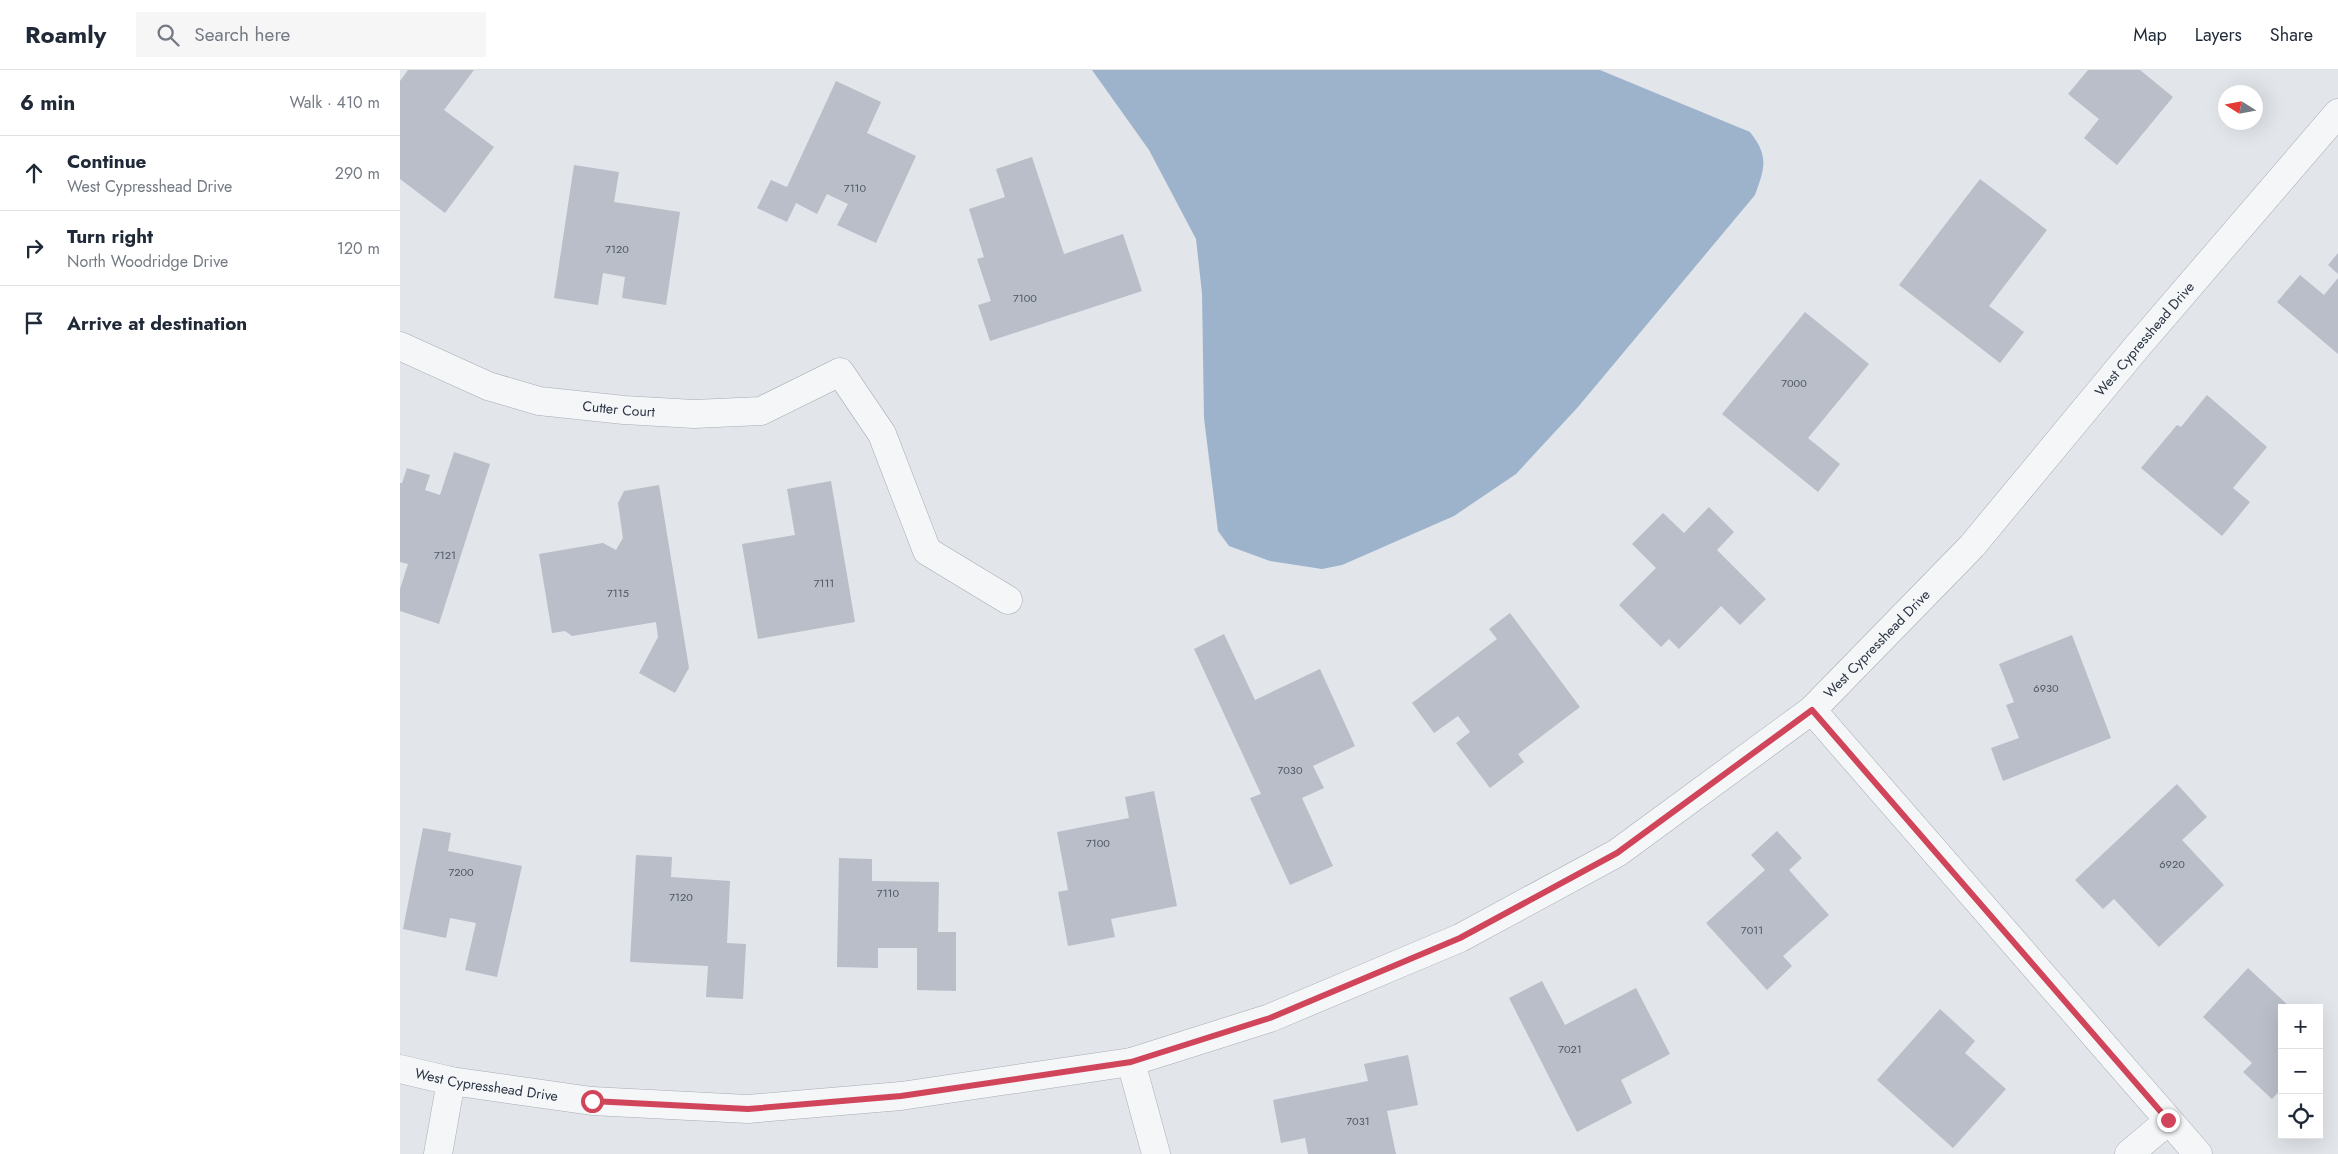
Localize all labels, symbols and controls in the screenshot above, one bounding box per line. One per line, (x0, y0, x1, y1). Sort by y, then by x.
search box (136, 12, 486, 57)
text: Roamly (25, 17, 106, 52)
icon: search (154, 21, 182, 49)
text: Search here (194, 21, 290, 48)
text: Map (2133, 22, 2167, 48)
text: Layers (2195, 22, 2242, 48)
text: Share (2270, 22, 2313, 48)
north arrow (2218, 85, 2263, 130)
text: 6 min (20, 88, 75, 118)
text: Walk · 410 m (290, 91, 380, 114)
text: Continue (67, 148, 146, 175)
icon: ahead (20, 159, 48, 187)
text: 290 m (335, 162, 380, 185)
text: West Cypresshead Drive (67, 175, 232, 198)
house number: 7110 (844, 180, 867, 196)
text: Turn right (67, 223, 153, 250)
icon: right (20, 234, 48, 262)
text: 120 m (337, 237, 380, 260)
house number: 7120 (605, 241, 629, 257)
text: North Woodridge Drive (67, 250, 228, 273)
street label: West Cypresshead Drive (2090, 277, 2199, 401)
house number: 7100 (1013, 290, 1037, 306)
icon: arrive (20, 309, 48, 337)
text: Arrive at destination (67, 310, 247, 337)
house number: 7000 (1781, 375, 1807, 391)
street label: Cutter Court (582, 396, 656, 422)
house number: 7121 (434, 547, 456, 563)
house number: 7111 (814, 575, 834, 591)
house number: 7115 (607, 585, 629, 601)
street label: West Cypresshead Drive (1819, 585, 1934, 702)
house number: 6930 (2033, 680, 2059, 696)
house number: 7030 (1278, 762, 1303, 778)
house number: 7100 (1086, 835, 1110, 851)
house number: 6920 (2159, 856, 2185, 872)
house number: 7200 (448, 864, 474, 880)
house number: 7110 (877, 885, 900, 901)
house number: 7120 (669, 889, 693, 905)
house number: 7011 (1741, 922, 1763, 938)
map controls (2278, 1004, 2323, 1139)
button: + (2278, 1004, 2323, 1049)
house number: 7021 (1558, 1041, 1582, 1057)
button: − (2278, 1049, 2323, 1094)
street label: West Cypresshead Drive (413, 1063, 559, 1106)
route start (581, 1090, 604, 1113)
button: locate (2278, 1094, 2323, 1139)
route end (2157, 1109, 2180, 1132)
house number: 7031 (1346, 1113, 1370, 1129)

